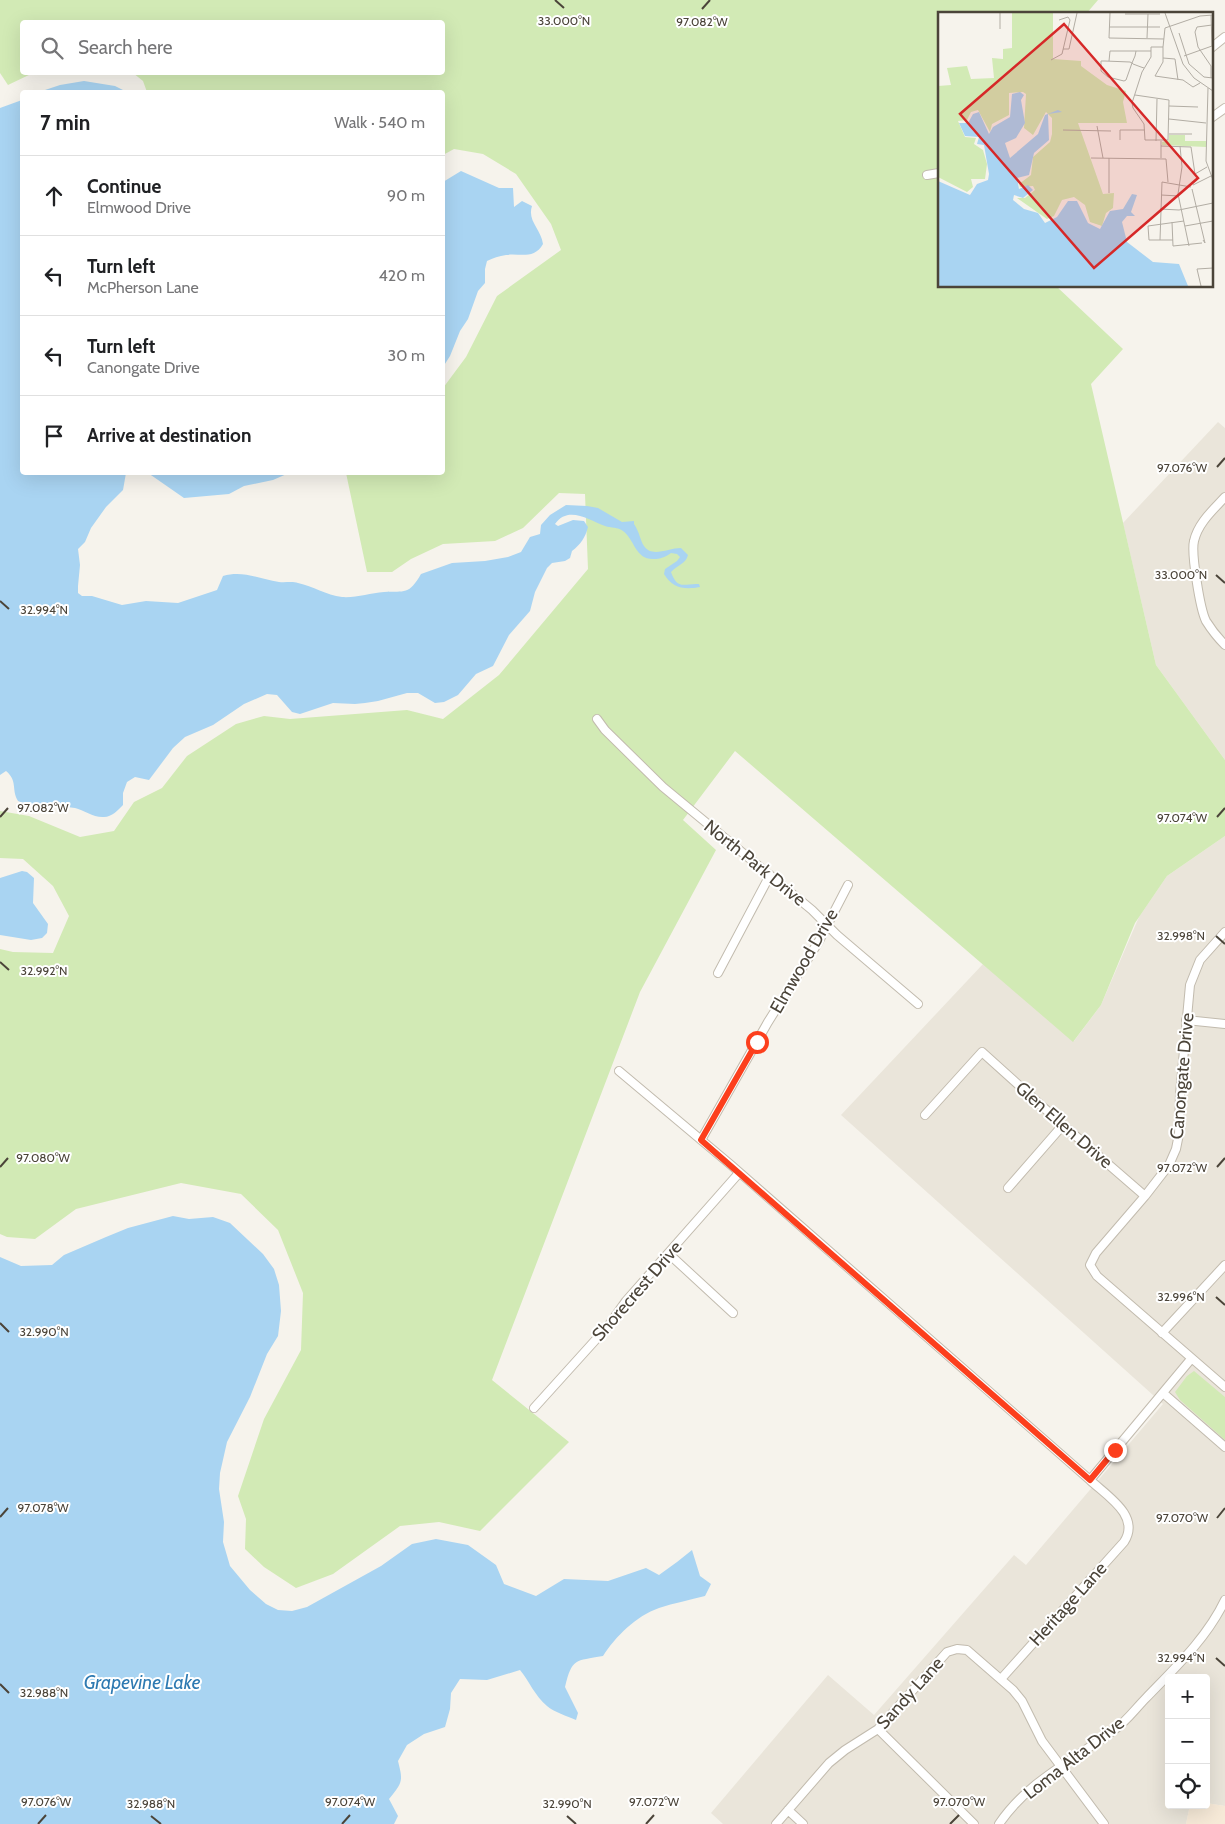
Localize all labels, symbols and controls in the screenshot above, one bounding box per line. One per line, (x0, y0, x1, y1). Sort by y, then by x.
inset map (938, 12, 1212, 288)
text: 33.000°N (538, 13, 590, 28)
text: 97.082°W (676, 14, 728, 29)
search box (20, 20, 445, 75)
icon: search (38, 34, 66, 62)
text: Search here (78, 36, 172, 59)
text: 7 min (40, 110, 90, 135)
text: Walk · 540 m (334, 113, 425, 132)
text: Continue (87, 175, 161, 198)
icon: ahead (40, 182, 68, 210)
text: 90 m (387, 186, 425, 205)
text: Elmwood Drive (87, 198, 191, 217)
text: Turn left (87, 255, 155, 278)
icon: left (40, 262, 68, 290)
text: 420 m (379, 266, 425, 285)
text: McPherson Lane (87, 278, 199, 297)
text: Turn left (87, 335, 155, 358)
icon: left (40, 342, 68, 370)
text: 30 m (388, 346, 425, 365)
text: Canongate Drive (87, 358, 200, 377)
icon: arrive (40, 422, 68, 450)
text: Arrive at destination (87, 424, 251, 447)
text: 97.076°W (1157, 460, 1208, 475)
text: 33.000°N (1155, 567, 1207, 582)
text: 32.994°N (20, 602, 68, 617)
text: 97.082°W (17, 800, 69, 815)
text: 97.074°W (1157, 810, 1208, 825)
street label: North Park Drive (700, 815, 810, 911)
street label: Elmwood Drive (765, 905, 843, 1017)
text: 32.998°N (1157, 928, 1205, 943)
text: 32.992°N (20, 963, 68, 978)
street label: Canongate Drive (1166, 1012, 1198, 1140)
route start (746, 1031, 769, 1054)
street label: Glen Ellen Drive (1011, 1077, 1117, 1173)
text: 97.080°W (16, 1150, 70, 1165)
text: 97.072°W (1157, 1160, 1208, 1175)
street label: Shorecrest Drive (588, 1236, 686, 1346)
text: 32.996°N (1157, 1289, 1205, 1304)
text: 32.990°N (19, 1324, 69, 1339)
route end (1104, 1439, 1127, 1462)
text: 97.078°W (17, 1500, 69, 1515)
text: 97.070°W (1156, 1510, 1209, 1525)
street label: Heritage Lane (1025, 1558, 1111, 1650)
text: 32.994°N (1157, 1650, 1205, 1665)
street label: Sandy Lane (872, 1652, 948, 1734)
water label: Grapevine Lake (84, 1671, 201, 1694)
map controls (1165, 1674, 1210, 1809)
button: + (1165, 1674, 1210, 1719)
text: 32.988°N (20, 1685, 68, 1700)
street label: Loma Alta Drive (1019, 1712, 1129, 1804)
button: − (1165, 1719, 1210, 1764)
button: locate (1165, 1764, 1210, 1809)
text: 97.076°W (21, 1794, 72, 1809)
text: 97.074°W (325, 1794, 376, 1809)
text: 97.072°W (629, 1794, 680, 1809)
text: 97.070°W (933, 1794, 986, 1809)
text: 32.988°N (127, 1796, 175, 1811)
text: 32.990°N (542, 1796, 592, 1811)

